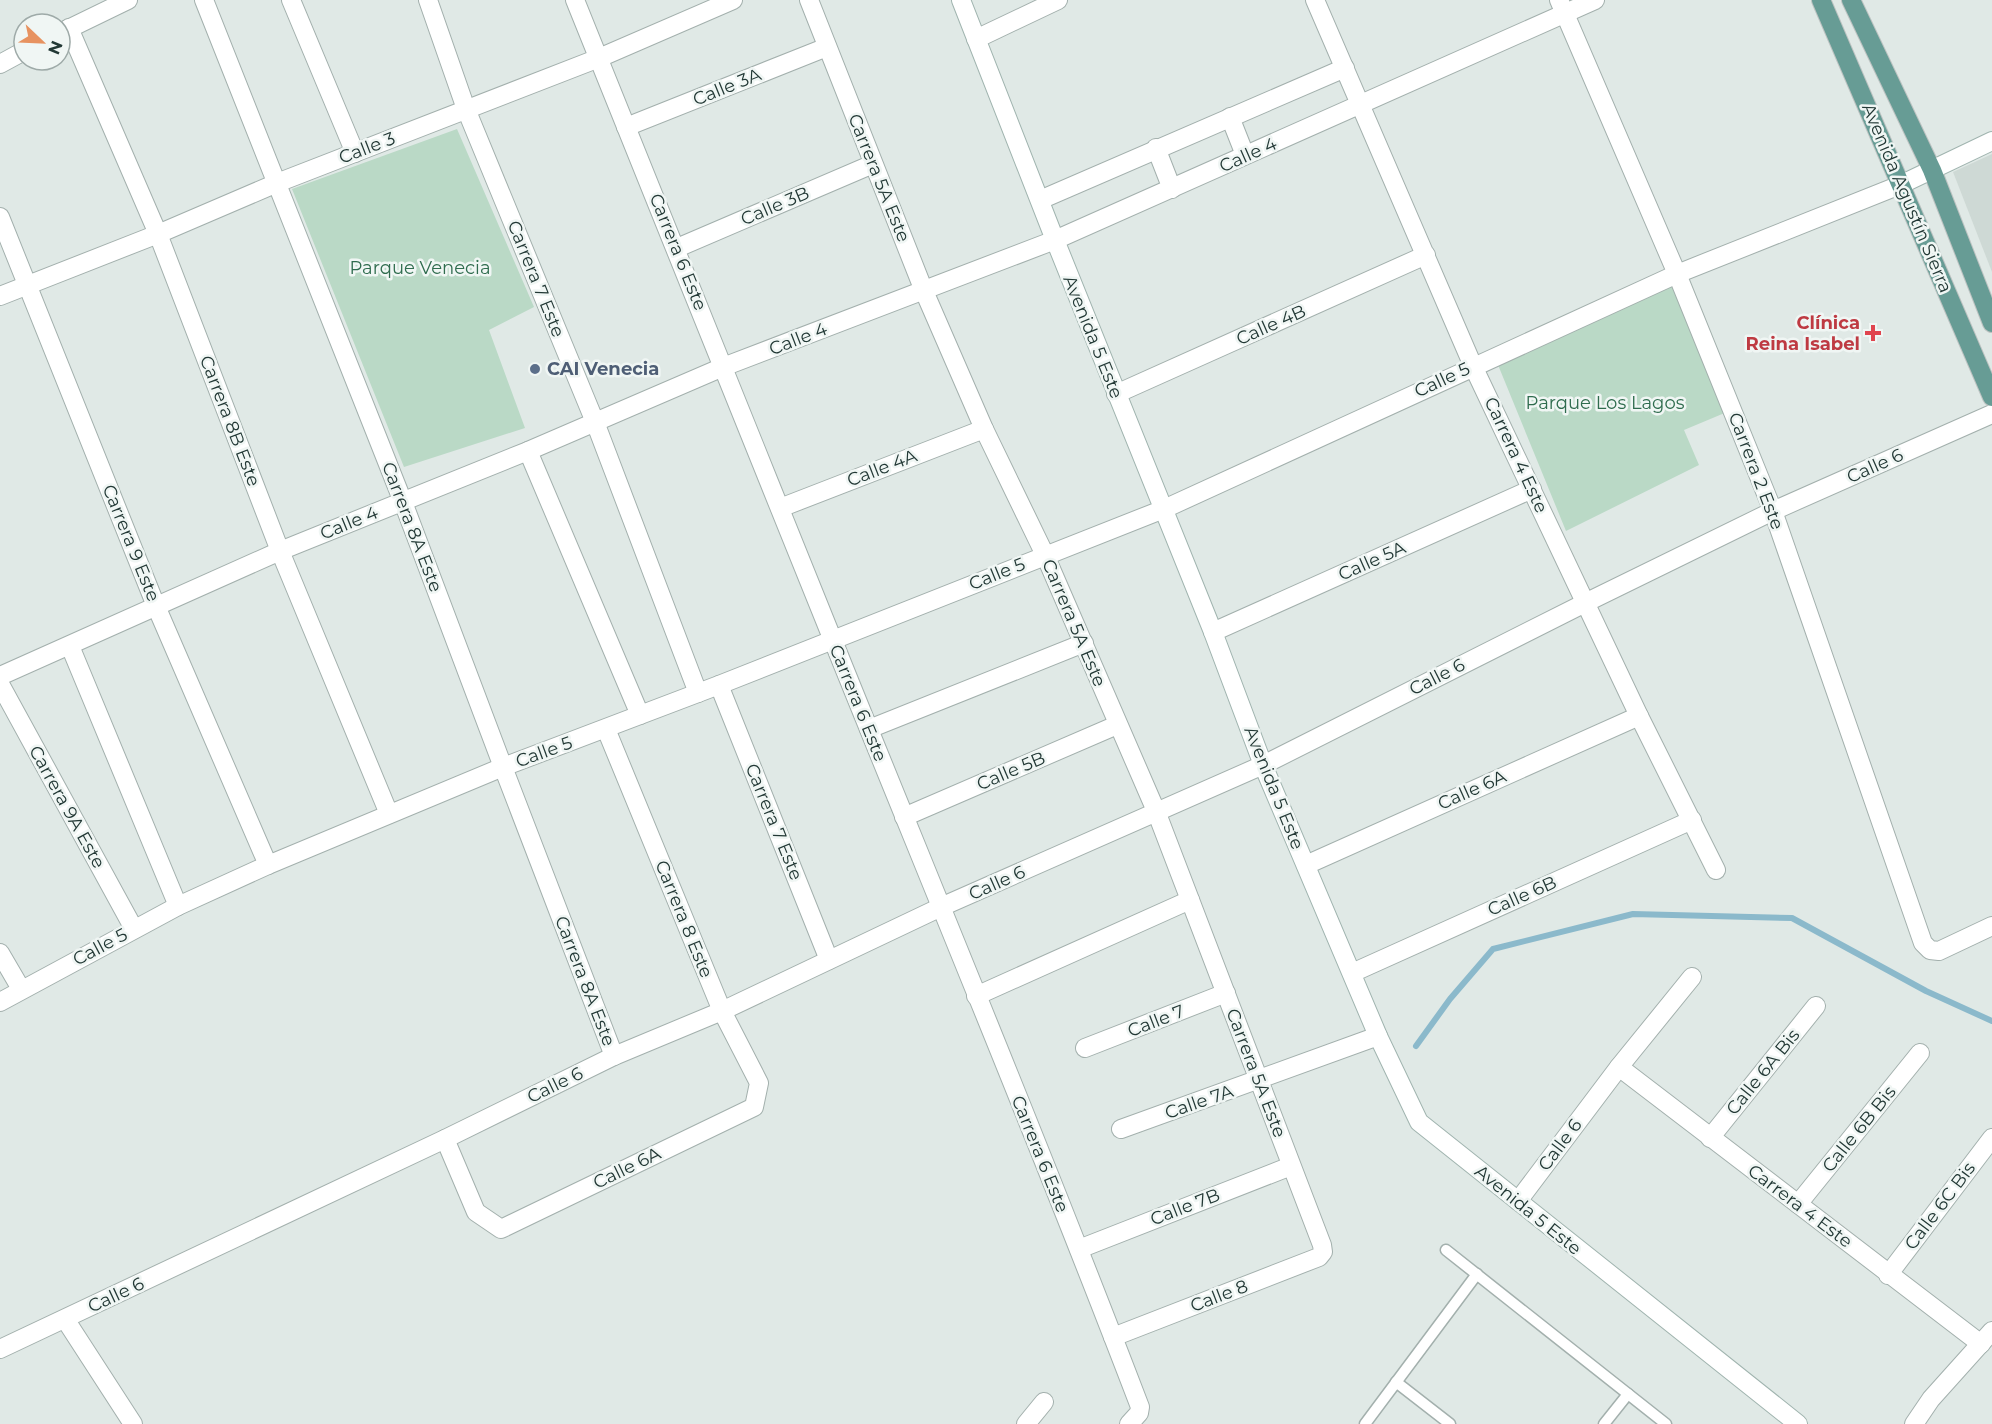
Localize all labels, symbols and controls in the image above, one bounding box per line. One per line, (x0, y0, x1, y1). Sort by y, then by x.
north arrow (12, 12, 72, 72)
text: N (44, 38, 67, 57)
street label: Calle 3A (690, 63, 764, 111)
street label: Avenida Agustín Sierra (1857, 100, 1957, 296)
street label: Carrera 5A Este (843, 111, 915, 245)
street label: Calle 3 (336, 127, 398, 169)
street label: Calle 4 (1216, 133, 1280, 177)
street label: Calle 3B (737, 182, 813, 230)
street label: Carrera 6 Este (645, 190, 712, 314)
street label: Carrera 7 Este (503, 217, 569, 341)
park label: Parque Venecia (349, 257, 491, 279)
street label: Avenida 5 Este (1058, 272, 1128, 402)
street label: Calle 4B (1233, 300, 1309, 350)
place label: Clínica Reina Isabel (1746, 312, 1860, 355)
street label: Calle 4 (766, 318, 830, 360)
marker: Clínica Reina Isabel (1864, 324, 1882, 342)
street label: Carrera 8B Este (195, 352, 265, 490)
place label: CAI Venecia (547, 358, 659, 380)
street label: Calle 5 (1411, 358, 1473, 402)
marker: CAI Venecia (528, 362, 542, 376)
park label: Parque Los Lagos (1525, 392, 1685, 414)
street label: Carrera 4 Este (1480, 394, 1552, 516)
street label: Carrera 2 Este (1724, 409, 1788, 533)
street label: Calle 6 (1843, 444, 1907, 488)
street label: Calle 4A (844, 445, 920, 491)
street label: Carrera 8A Este (377, 459, 447, 595)
street label: Carrera 9 Este (98, 481, 165, 605)
street label: Calle 4 (317, 501, 381, 545)
street label: Calle 5A (1335, 536, 1409, 586)
street label: Calle 5 (966, 553, 1028, 595)
street label: Carrera 5A Este (1037, 556, 1111, 690)
street label: Carrera 6 Este (825, 641, 892, 765)
street label: Calle 6 (1406, 654, 1469, 700)
street label: Avenida 5 Este (1239, 723, 1309, 853)
street label: Calle 5 (513, 732, 575, 772)
street label: Carrera 9A Este (24, 742, 110, 872)
street label: Calle 5B (973, 747, 1049, 795)
street label: Carrera 7 Este (741, 760, 807, 884)
street label: Calle 6A (1434, 765, 1510, 815)
street label: Carrera 8 Este (650, 857, 718, 981)
street label: Calle 6 (965, 861, 1029, 905)
street label: Calle 6B (1484, 871, 1560, 921)
street label: Carrera 8A Este (550, 913, 620, 1049)
street label: Calle 5 (69, 924, 131, 970)
street label: Calle 7 (1124, 1000, 1188, 1042)
street label: Carrera 5A Este (1221, 1005, 1291, 1141)
street label: Calle 6A Bis (1722, 1024, 1805, 1120)
street label: Calle 6 (523, 1062, 587, 1108)
street label: Calle 7A (1162, 1080, 1236, 1124)
street label: Calle 6B Bis (1817, 1081, 1901, 1177)
street label: Carrera 6 Este (1007, 1092, 1074, 1216)
street label: Calle 6 (1533, 1115, 1587, 1175)
street label: Calle 6A (590, 1142, 664, 1194)
street label: Calle 6C Bis (1900, 1158, 1980, 1254)
street label: Avenida 5 Este (1470, 1160, 1586, 1260)
street label: Carrera 4 Este (1743, 1160, 1857, 1253)
street label: Calle 7B (1147, 1184, 1223, 1230)
street label: Calle 6 (84, 1272, 148, 1318)
street label: Calle 8 (1187, 1275, 1251, 1317)

